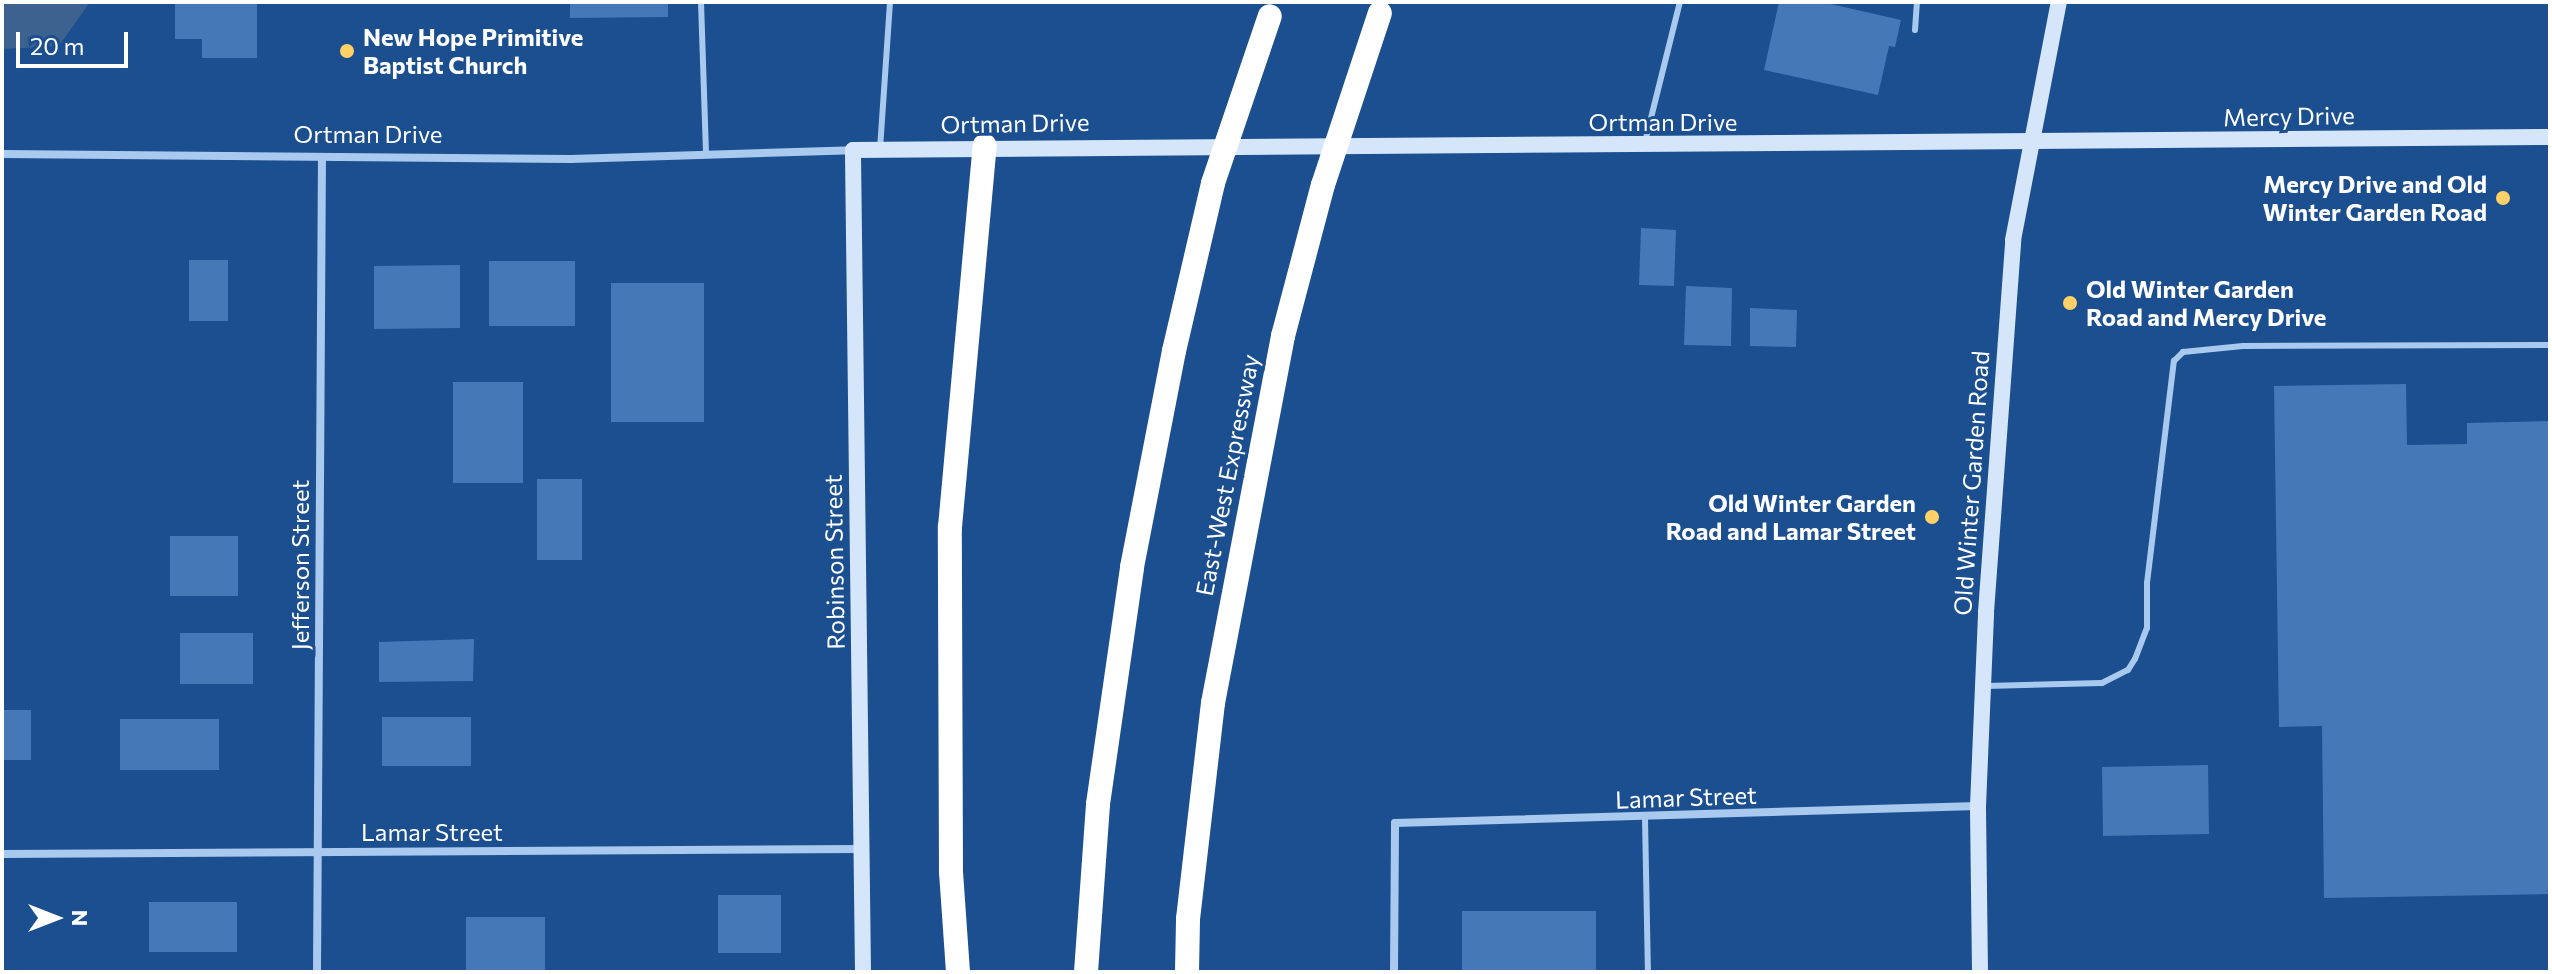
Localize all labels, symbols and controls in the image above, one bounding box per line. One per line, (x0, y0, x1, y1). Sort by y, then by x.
scale bar (20, 16, 132, 66)
place label: New Hope Primitive Baptist Church (363, 23, 583, 79)
text: 20 m (30, 31, 84, 60)
marker: New Hope Primitive Baptist Church (338, 42, 356, 60)
street label: Mercy Drive (2223, 100, 2355, 132)
street label: Ortman Drive (940, 107, 1090, 139)
street label: Ortman Drive (1589, 108, 1737, 136)
street label: Ortman Drive (294, 120, 442, 148)
place label: Mercy Drive and Old Winter Garden Road (2263, 170, 2487, 226)
marker: Mercy Drive and Old Winter Garden Road (2494, 189, 2512, 207)
place label: Old Winter Garden Road and Mercy Drive (2086, 275, 2326, 331)
marker: Old Winter Garden Road and Mercy Drive (2061, 294, 2079, 312)
street label: Old Winter Garden Road (1947, 350, 1995, 616)
street label: East-West Expressway (1189, 352, 1265, 598)
street label: Robinson Street (818, 474, 850, 650)
street label: Jefferson Street (286, 480, 314, 650)
place label: Old Winter Garden Road and Lamar Street (1666, 489, 1916, 545)
marker: Old Winter Garden Road and Lamar Street (1923, 508, 1941, 526)
street label: Lamar Street (1615, 780, 1757, 814)
street label: Lamar Street (361, 818, 503, 846)
north arrow (16, 878, 96, 958)
text: N (67, 910, 94, 926)

